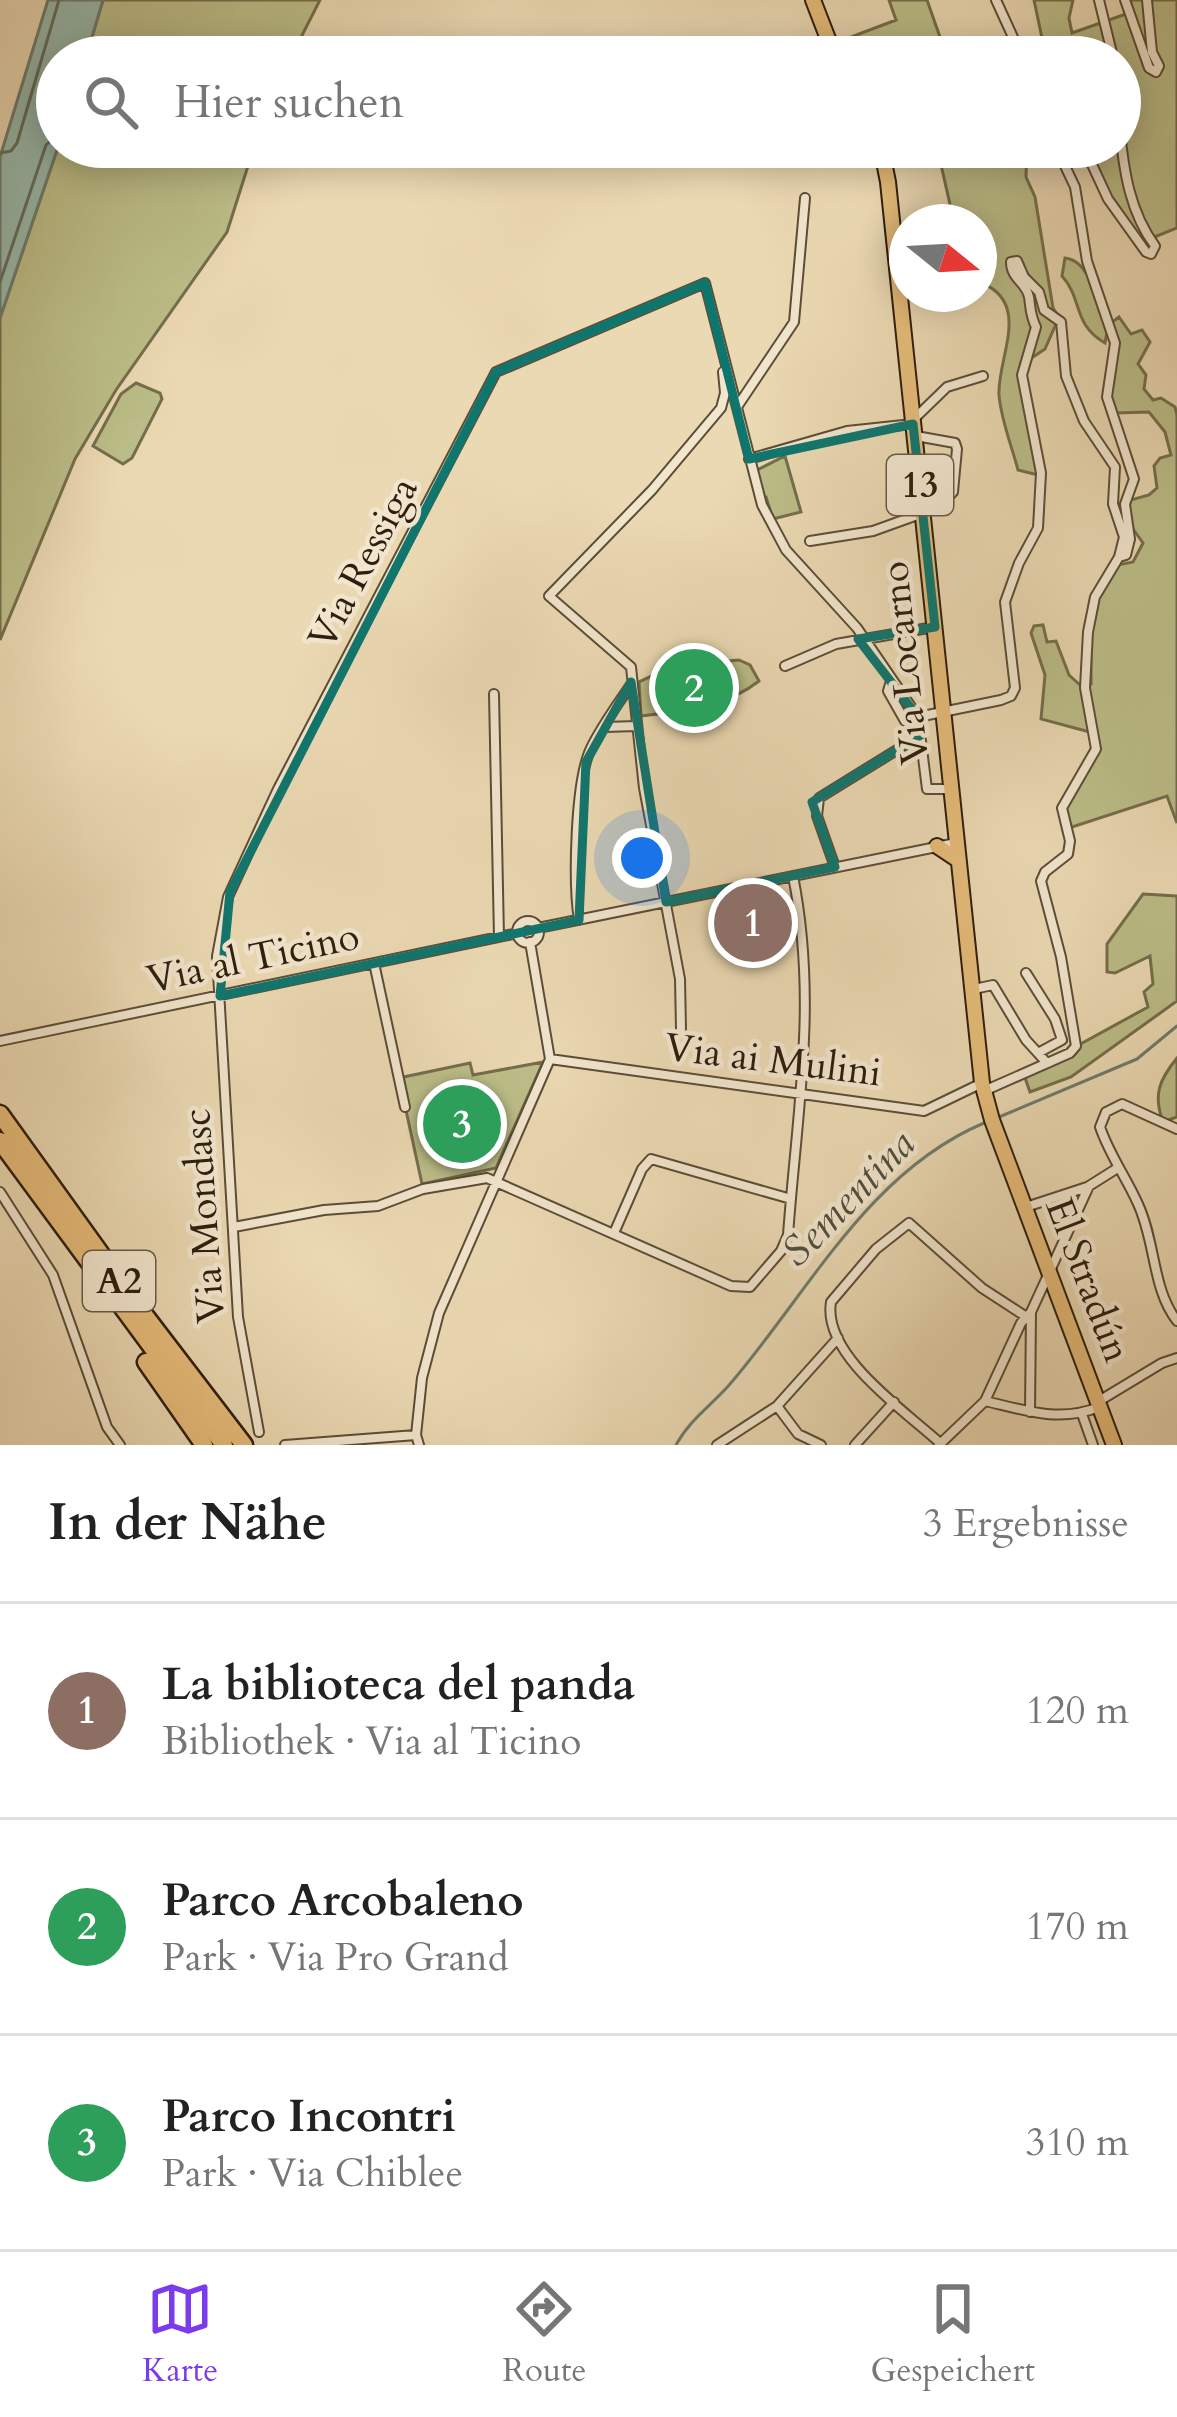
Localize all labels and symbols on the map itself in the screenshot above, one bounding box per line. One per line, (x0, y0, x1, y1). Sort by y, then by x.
north arrow (889, 204, 997, 312)
road number: 13 (887, 455, 953, 515)
street label: Via Ressiga (296, 468, 430, 658)
street label: Via Locarno (868, 559, 942, 767)
pin: 2 (655, 643, 733, 733)
your location (612, 828, 672, 888)
pin: 1 (714, 878, 792, 968)
street label: Via al Ticino (142, 910, 364, 1006)
street label: Via ai Mulini (662, 1020, 884, 1100)
pin: 3 (423, 1079, 501, 1169)
street label: Via Mondasc (170, 1107, 238, 1325)
water label: Sementina (768, 1117, 928, 1279)
street label: El Stradún (1032, 1190, 1144, 1370)
road number: A2 (83, 1251, 155, 1311)

